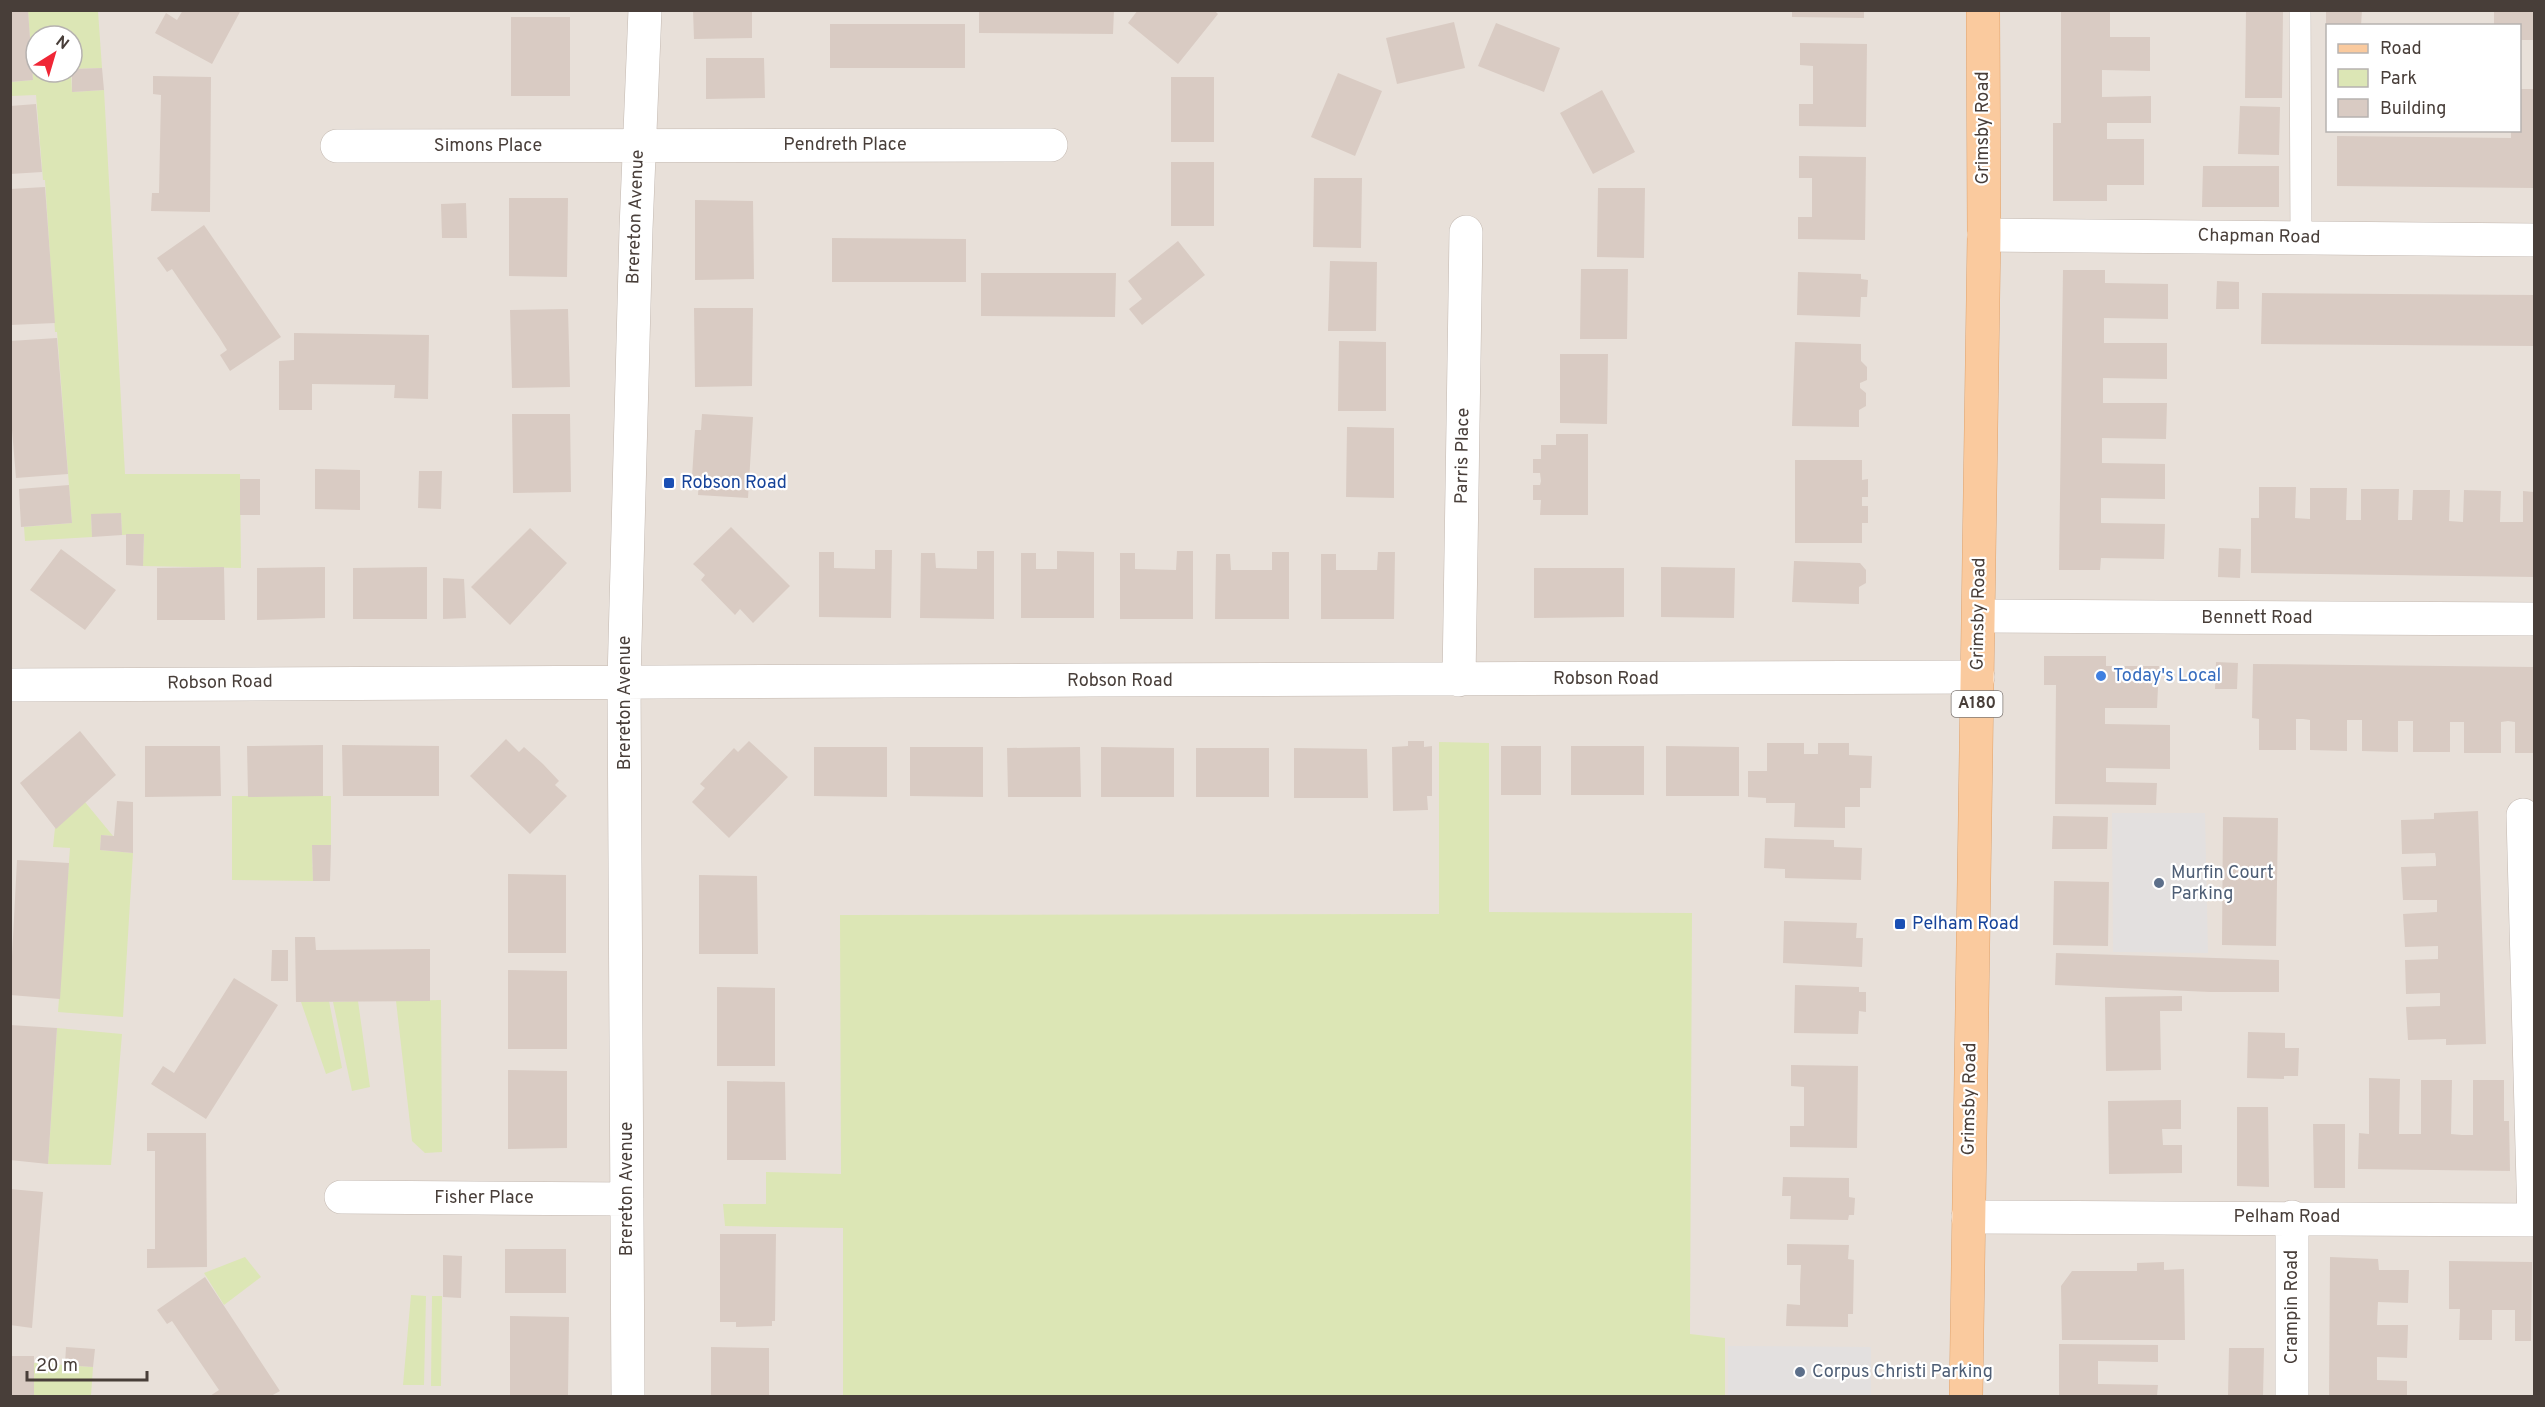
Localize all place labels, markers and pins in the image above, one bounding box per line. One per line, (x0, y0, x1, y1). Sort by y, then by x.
place label: Robson Road (681, 472, 787, 495)
marker: Robson Road (662, 476, 676, 490)
place label: Today's Local (2113, 665, 2221, 688)
marker: Today's Local (2094, 669, 2108, 683)
place label: Murfin Court Parking (2171, 862, 2274, 906)
marker: Murfin Court Parking (2152, 876, 2166, 890)
place label: Pelham Road (1912, 913, 2019, 936)
marker: Pelham Road (1893, 917, 1907, 931)
place label: Corpus Christi Parking (1812, 1361, 1993, 1384)
marker: Corpus Christi Parking (1793, 1365, 1807, 1379)

